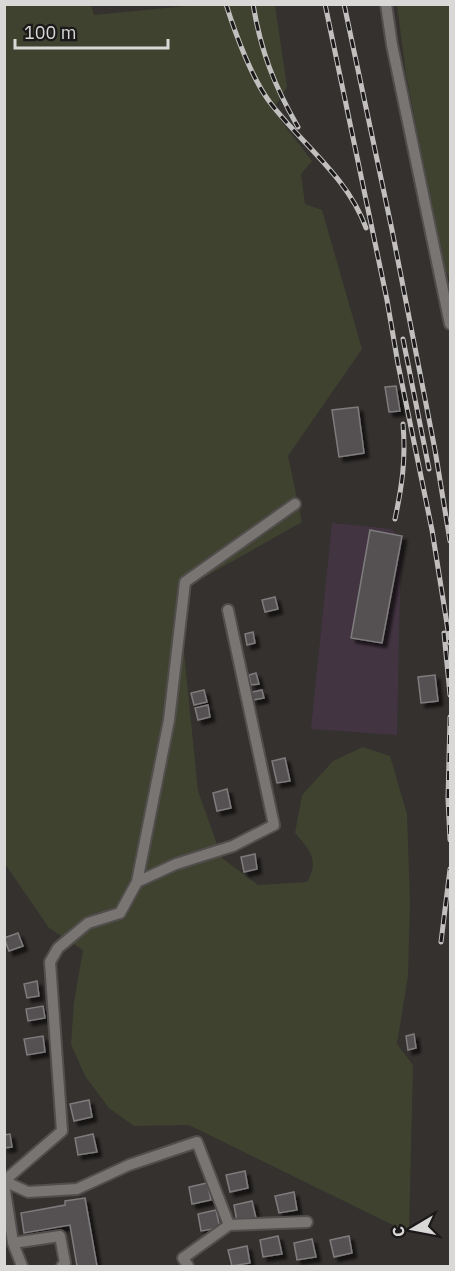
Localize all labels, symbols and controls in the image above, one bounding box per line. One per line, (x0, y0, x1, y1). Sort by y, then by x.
scale bar (15, 12, 168, 50)
text: 100 m (24, 21, 76, 44)
north arrow (383, 1199, 443, 1259)
text: С (387, 1225, 409, 1238)

